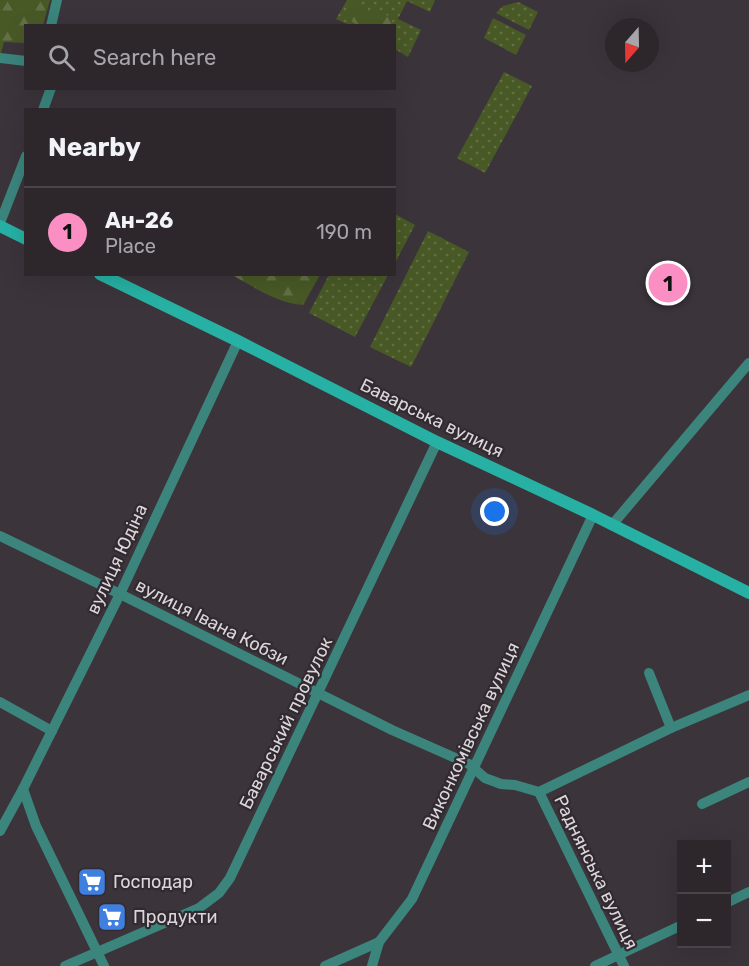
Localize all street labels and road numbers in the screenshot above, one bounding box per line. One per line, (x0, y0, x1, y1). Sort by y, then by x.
street label: Баварська вулиця (357, 374, 507, 462)
street label: вулиця Юдіна (82, 500, 152, 618)
street label: вулиця Івана Кобзи (132, 574, 292, 670)
street label: Баварський провулок (235, 633, 337, 813)
street label: Виконкомівська вулиця (418, 639, 524, 833)
street label: Раднянська вулиця (549, 791, 643, 953)

